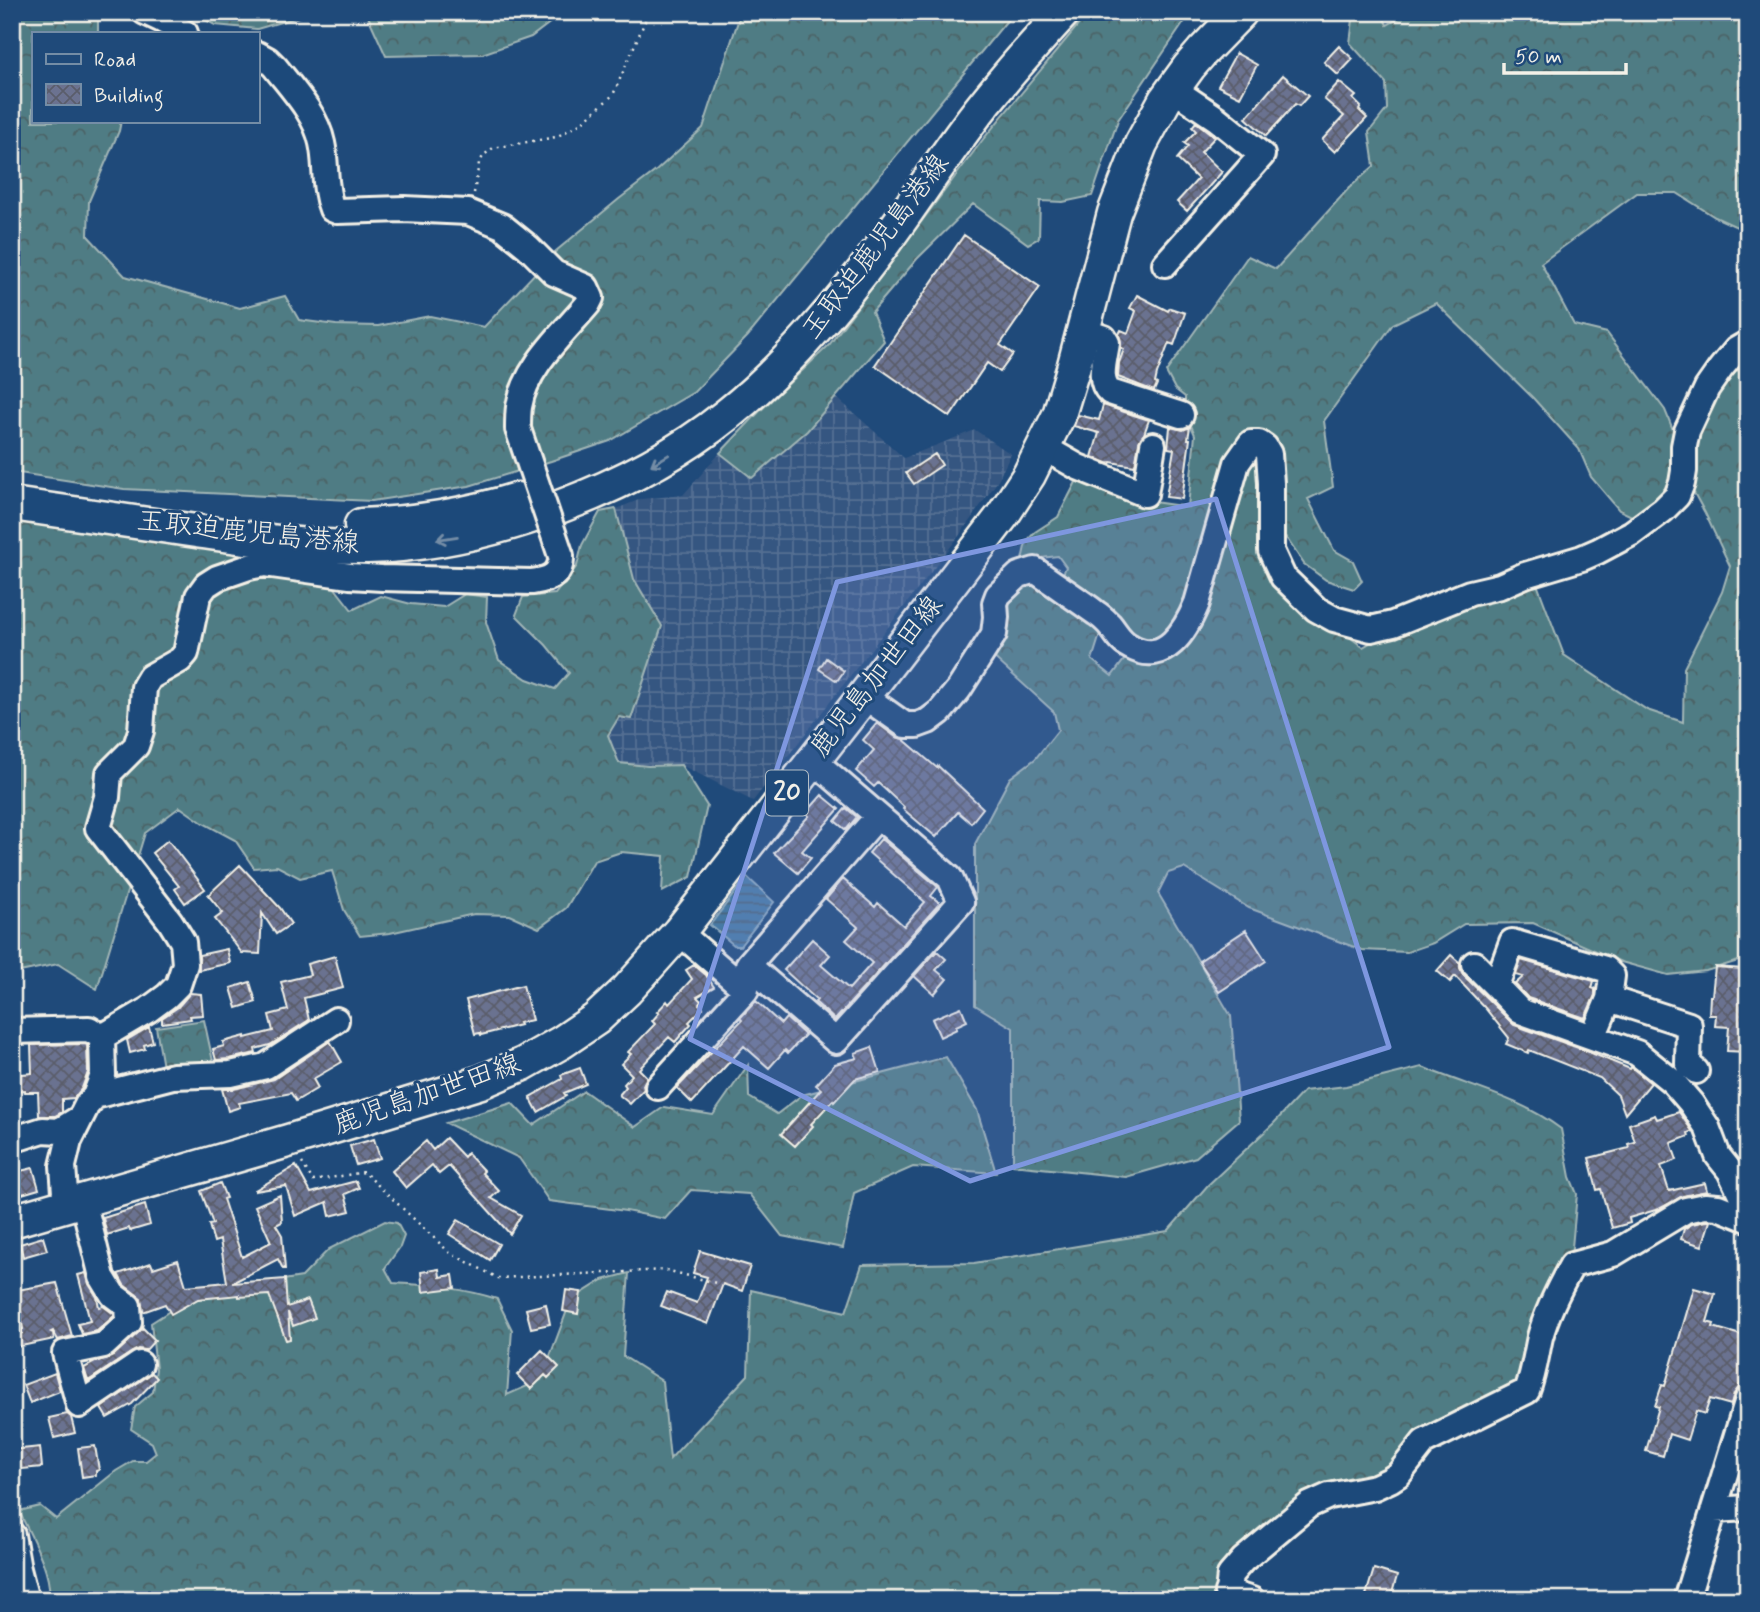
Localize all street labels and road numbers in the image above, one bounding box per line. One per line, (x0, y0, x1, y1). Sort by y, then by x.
street label: 玉取迫鹿児島港線 (794, 146, 958, 348)
street label: 玉取迫鹿児島港線 (135, 503, 361, 563)
street label: 鹿児島加世田線 (802, 588, 952, 766)
road number: 20 (766, 771, 808, 816)
street label: 鹿児島加世田線 (328, 1046, 526, 1144)

